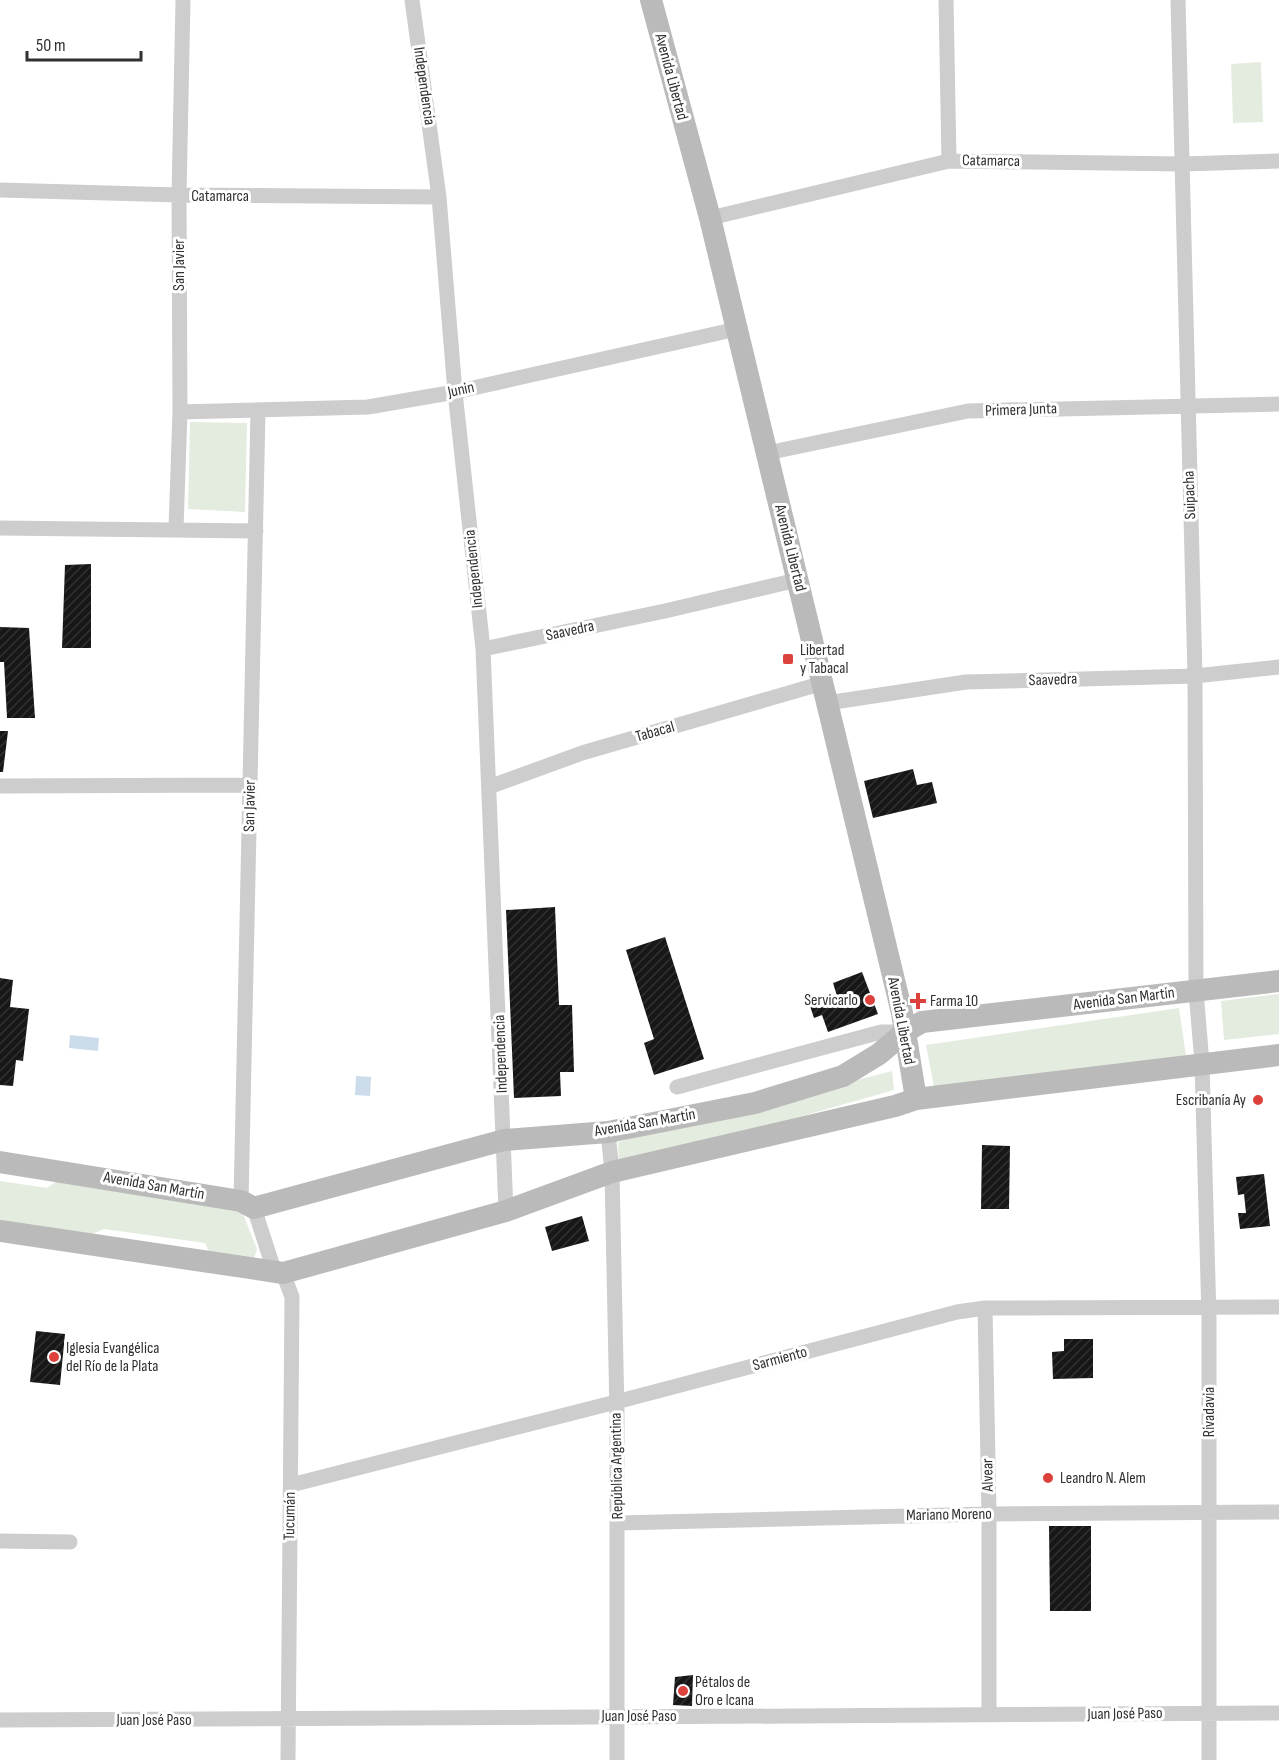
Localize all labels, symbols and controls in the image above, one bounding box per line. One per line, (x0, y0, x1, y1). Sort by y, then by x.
scale bar (27, 24, 141, 62)
street label: Avenida Libertad (650, 31, 692, 122)
text: 50 m (36, 35, 66, 56)
street label: Independencia (409, 46, 439, 126)
street label: Catamarca (962, 151, 1020, 171)
street label: Catamarca (191, 187, 249, 206)
street label: San Javier (170, 239, 189, 291)
street label: Junin (445, 378, 476, 402)
street label: Primera Junta (985, 399, 1057, 421)
street label: Suipacha (1180, 470, 1200, 520)
street label: Avenida Libertad (770, 502, 810, 593)
street label: Independencia (460, 529, 488, 609)
street label: Saavedra (544, 617, 596, 645)
place label: Libertad y Tabacal (800, 641, 848, 678)
marker: Libertad y Tabacal (781, 652, 795, 666)
street label: Saavedra (1028, 670, 1078, 690)
street label: Tabacal (633, 717, 677, 747)
street label: San Javier (240, 779, 260, 832)
street label: Avenida Libertad (883, 975, 919, 1066)
street label: Avenida San Martín (1071, 983, 1176, 1015)
place label: Servicarlo (804, 991, 858, 1010)
place label: Farma 10 (930, 992, 978, 1011)
marker: Servicarlo (863, 993, 877, 1007)
marker: Farma 10 (911, 994, 925, 1008)
street label: Independencia (490, 1014, 512, 1094)
place label: Escribanía Ay (1176, 1091, 1246, 1110)
marker: Escribanía Ay (1251, 1093, 1265, 1107)
street label: Avenida San Martín (592, 1105, 697, 1141)
street label: Avenida San Martín (101, 1168, 206, 1204)
place label: Iglesia Evangélica del Río de la Plata (66, 1339, 159, 1376)
street label: Sarmiento (751, 1343, 809, 1375)
marker: Iglesia Evangélica del Río de la Plata (47, 1350, 61, 1364)
street label: Rivadavia (1200, 1387, 1219, 1437)
street label: República Argentina (607, 1413, 627, 1519)
street label: Alvear (978, 1458, 998, 1493)
place label: Leandro N. Alem (1060, 1469, 1146, 1488)
marker: Leandro N. Alem (1041, 1471, 1055, 1485)
street label: Tucumán (280, 1492, 300, 1540)
street label: Mariano Moreno (906, 1505, 992, 1525)
place label: Pétalos de Oro e Icana (695, 1673, 754, 1710)
marker: Pétalos de Oro e Icana (676, 1684, 690, 1698)
street label: Juan José Paso (1086, 1704, 1163, 1724)
street label: Juan José Paso (600, 1707, 677, 1726)
street label: Juan José Paso (115, 1711, 192, 1730)

